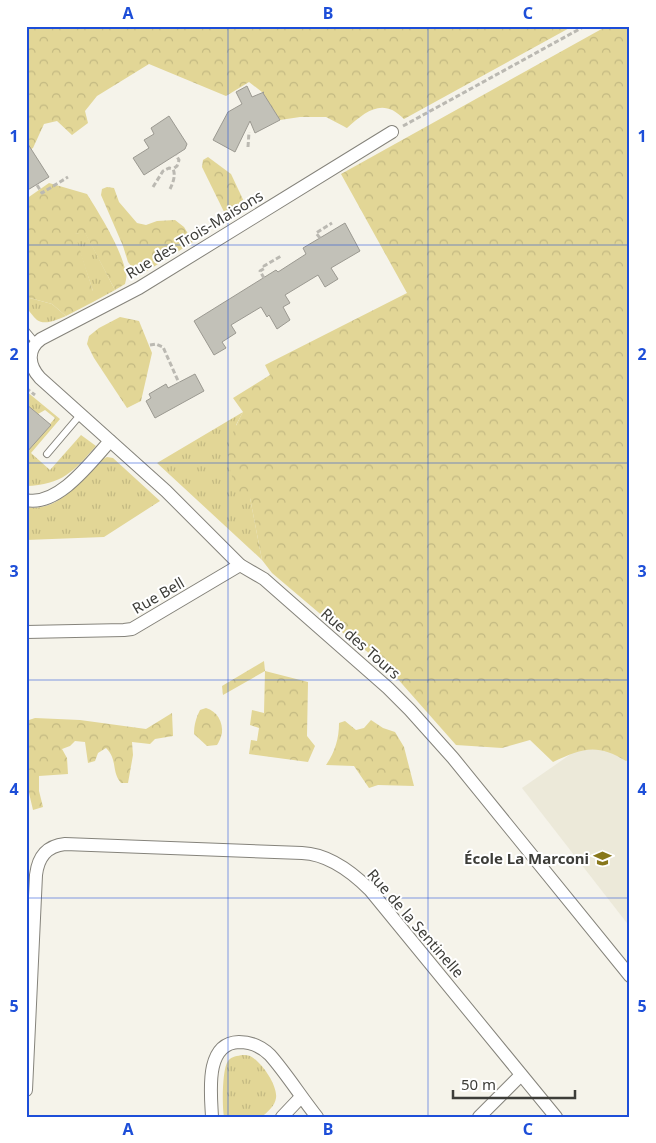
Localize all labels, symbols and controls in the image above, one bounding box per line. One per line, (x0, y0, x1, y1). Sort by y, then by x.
text: A (122, 2, 134, 24)
text: B (323, 2, 333, 24)
text: C (523, 2, 533, 24)
text: 1 (9, 125, 19, 147)
text: 1 (637, 125, 647, 147)
street label: Rue des Trois-Maisons (122, 185, 266, 283)
text: 2 (9, 343, 19, 365)
text: 2 (637, 343, 647, 365)
text: 3 (9, 560, 19, 582)
text: 3 (637, 560, 647, 582)
street label: Rue Bell (128, 572, 188, 618)
street label: Rue des Tours (317, 603, 405, 683)
text: 4 (9, 778, 19, 800)
text: 4 (637, 778, 647, 800)
place label: École La Marconi (464, 848, 589, 868)
school or university icon: École La Marconi (593, 848, 613, 868)
street label: Rue de la Sentinelle (363, 864, 469, 982)
text: 5 (9, 995, 19, 1017)
text: 5 (637, 995, 647, 1017)
scale bar (453, 1068, 576, 1100)
text: 50 m (461, 1074, 496, 1094)
text: A (122, 1118, 134, 1140)
text: B (323, 1118, 333, 1140)
text: C (523, 1118, 533, 1140)

